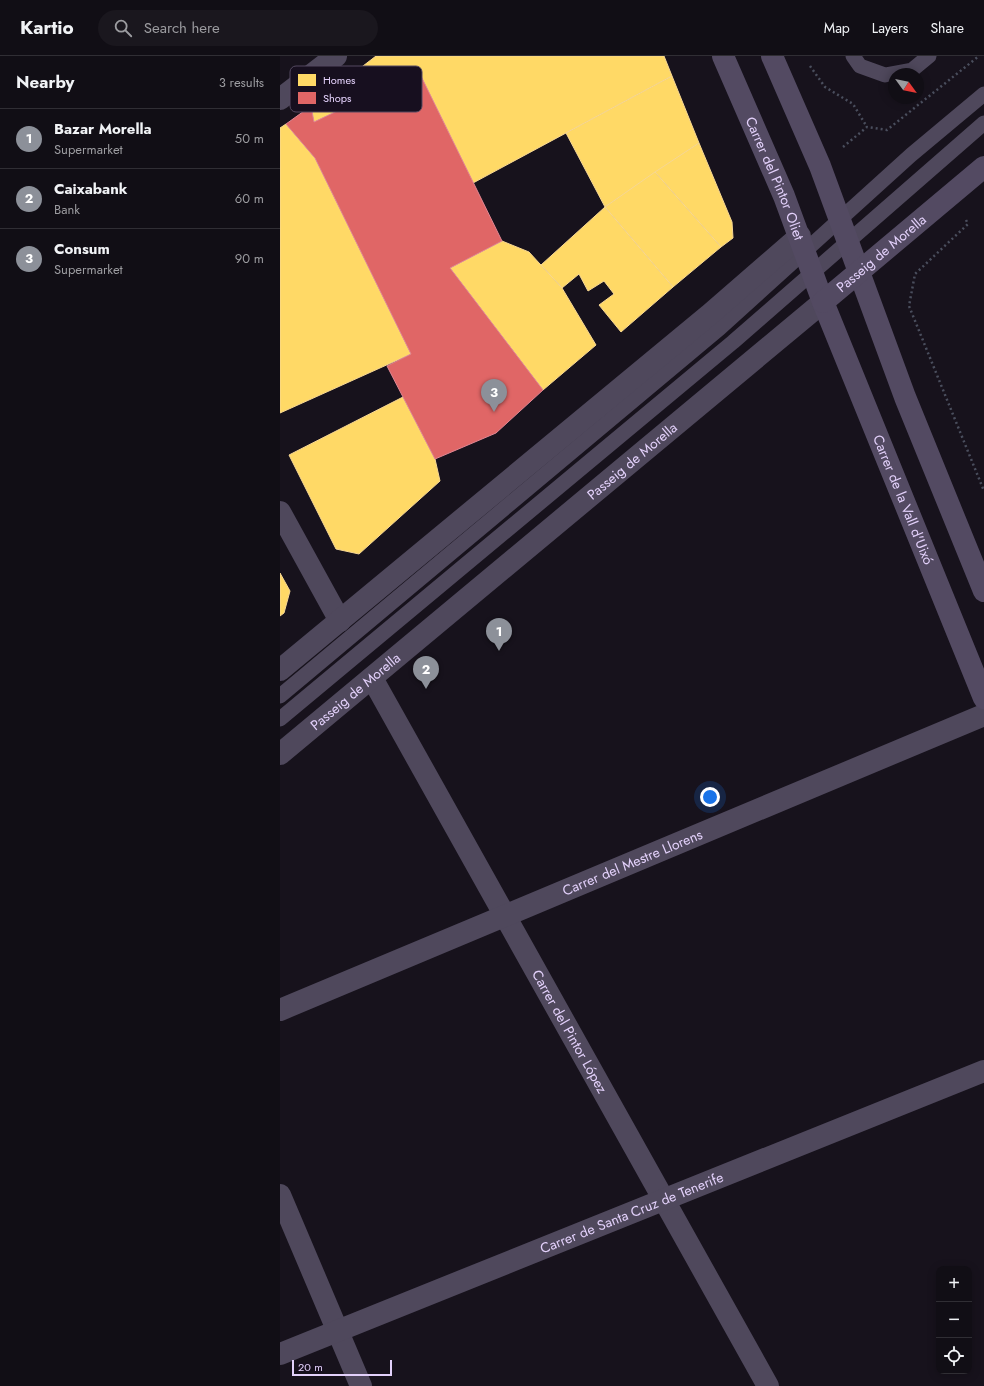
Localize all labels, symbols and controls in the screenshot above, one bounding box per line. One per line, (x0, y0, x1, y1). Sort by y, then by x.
search box (98, 10, 378, 46)
text: Kartio (20, 14, 74, 41)
icon: search (112, 17, 134, 39)
text: Search here (144, 17, 220, 39)
text: Map (824, 18, 850, 38)
text: Layers (872, 18, 908, 38)
text: Share (930, 18, 964, 38)
legend (290, 66, 422, 112)
north arrow (888, 68, 924, 104)
text: Nearby (16, 70, 74, 94)
text: Homes (323, 72, 356, 88)
text: 3 results (219, 73, 264, 92)
text: Shops (323, 90, 352, 106)
street label: Carrer del Pintor Oliet (741, 113, 810, 243)
text: Bazar Morella (54, 118, 152, 140)
text: 1 (26, 129, 32, 148)
text: 50 m (235, 129, 264, 148)
text: Supermarket (54, 140, 123, 159)
text: Caixabank (54, 178, 127, 200)
text: 2 (25, 189, 33, 208)
text: 60 m (235, 189, 264, 208)
text: Bank (54, 200, 80, 219)
street label: Passeig de Morella (832, 210, 930, 297)
text: Consum (54, 238, 110, 260)
text: 3 (25, 249, 33, 268)
text: 90 m (235, 249, 264, 268)
text: Supermarket (54, 260, 123, 279)
pin: 3 (481, 379, 507, 412)
street label: Passeig de Morella (583, 418, 681, 504)
street label: Carrer de la Vall d'Uixó (868, 432, 939, 568)
pin: 1 (486, 618, 512, 651)
street label: Passeig de Morella (306, 648, 405, 735)
pin: 2 (413, 656, 439, 689)
your location (700, 787, 720, 807)
street label: Carrer del Mestre Llorens (559, 824, 706, 901)
street label: Carrer del Pintor López (527, 966, 613, 1097)
street label: Carrer de Santa Cruz de Tenerife (537, 1167, 726, 1258)
map controls (936, 1266, 972, 1374)
button: + (936, 1266, 972, 1302)
button: − (936, 1302, 972, 1338)
button: locate (936, 1338, 972, 1374)
scale bar (292, 1358, 392, 1377)
text: 20 m (298, 1359, 323, 1375)

